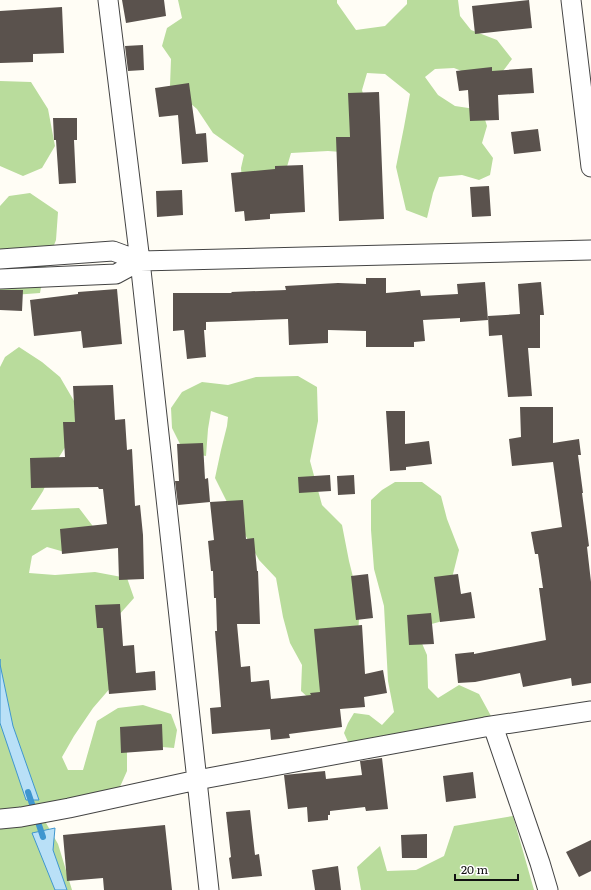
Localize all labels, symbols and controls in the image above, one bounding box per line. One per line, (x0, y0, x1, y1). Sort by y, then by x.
scale bar (455, 856, 518, 882)
text: 20 m (461, 860, 488, 878)

